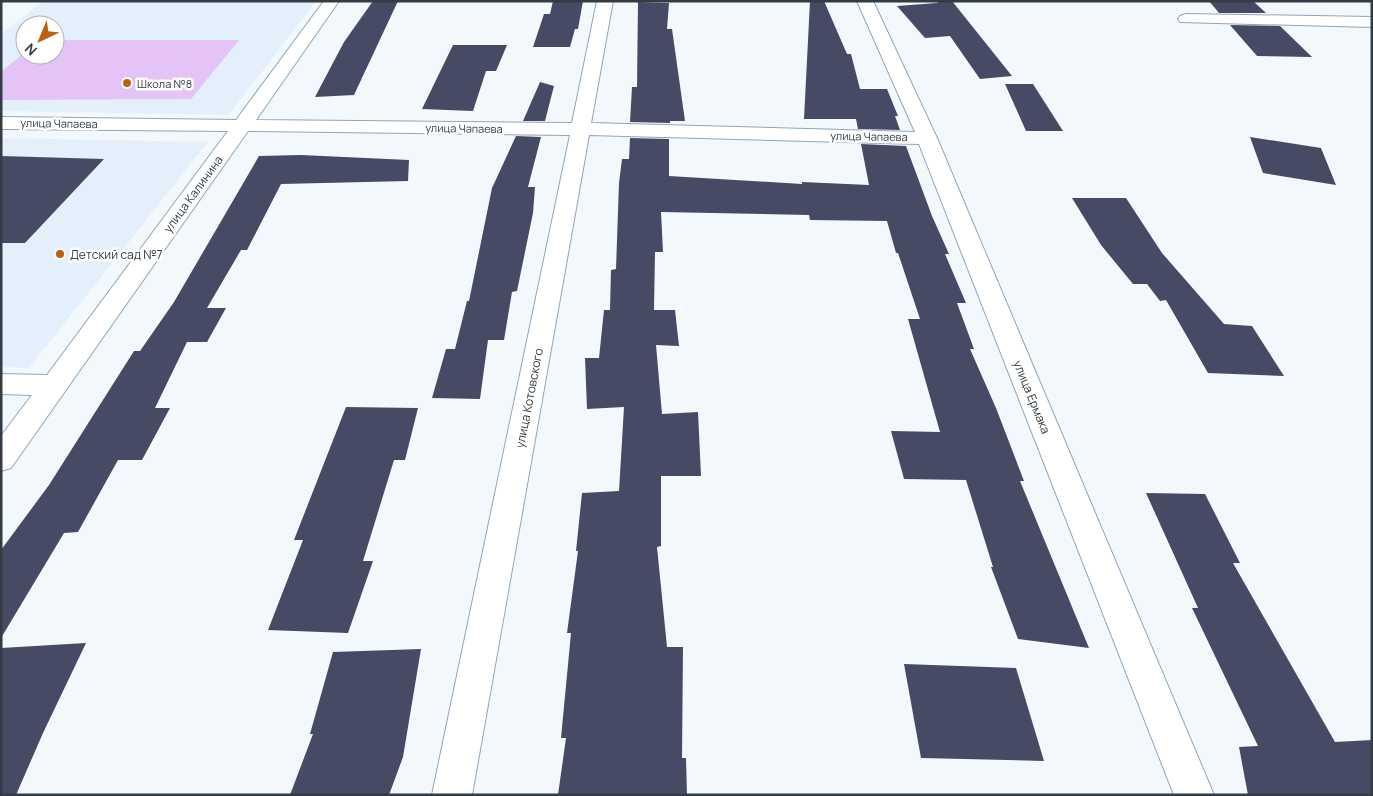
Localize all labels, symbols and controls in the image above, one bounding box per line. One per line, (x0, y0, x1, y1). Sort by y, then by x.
north arrow (15, 15, 65, 65)
text: N (20, 39, 41, 60)
place label: Школа №8 (137, 76, 192, 91)
marker: Школа №8 (121, 77, 133, 89)
street label: улица Чапаева (20, 115, 98, 131)
street label: улица Чапаева (425, 120, 503, 136)
street label: улица Чапаева (830, 128, 908, 144)
street label: улица Калинина (159, 152, 227, 236)
place label: Детский сад №7 (70, 246, 163, 263)
marker: Детский сад №7 (54, 248, 66, 260)
street label: улица Котовского (511, 347, 547, 449)
street label: улица Ермака (1010, 358, 1054, 436)

